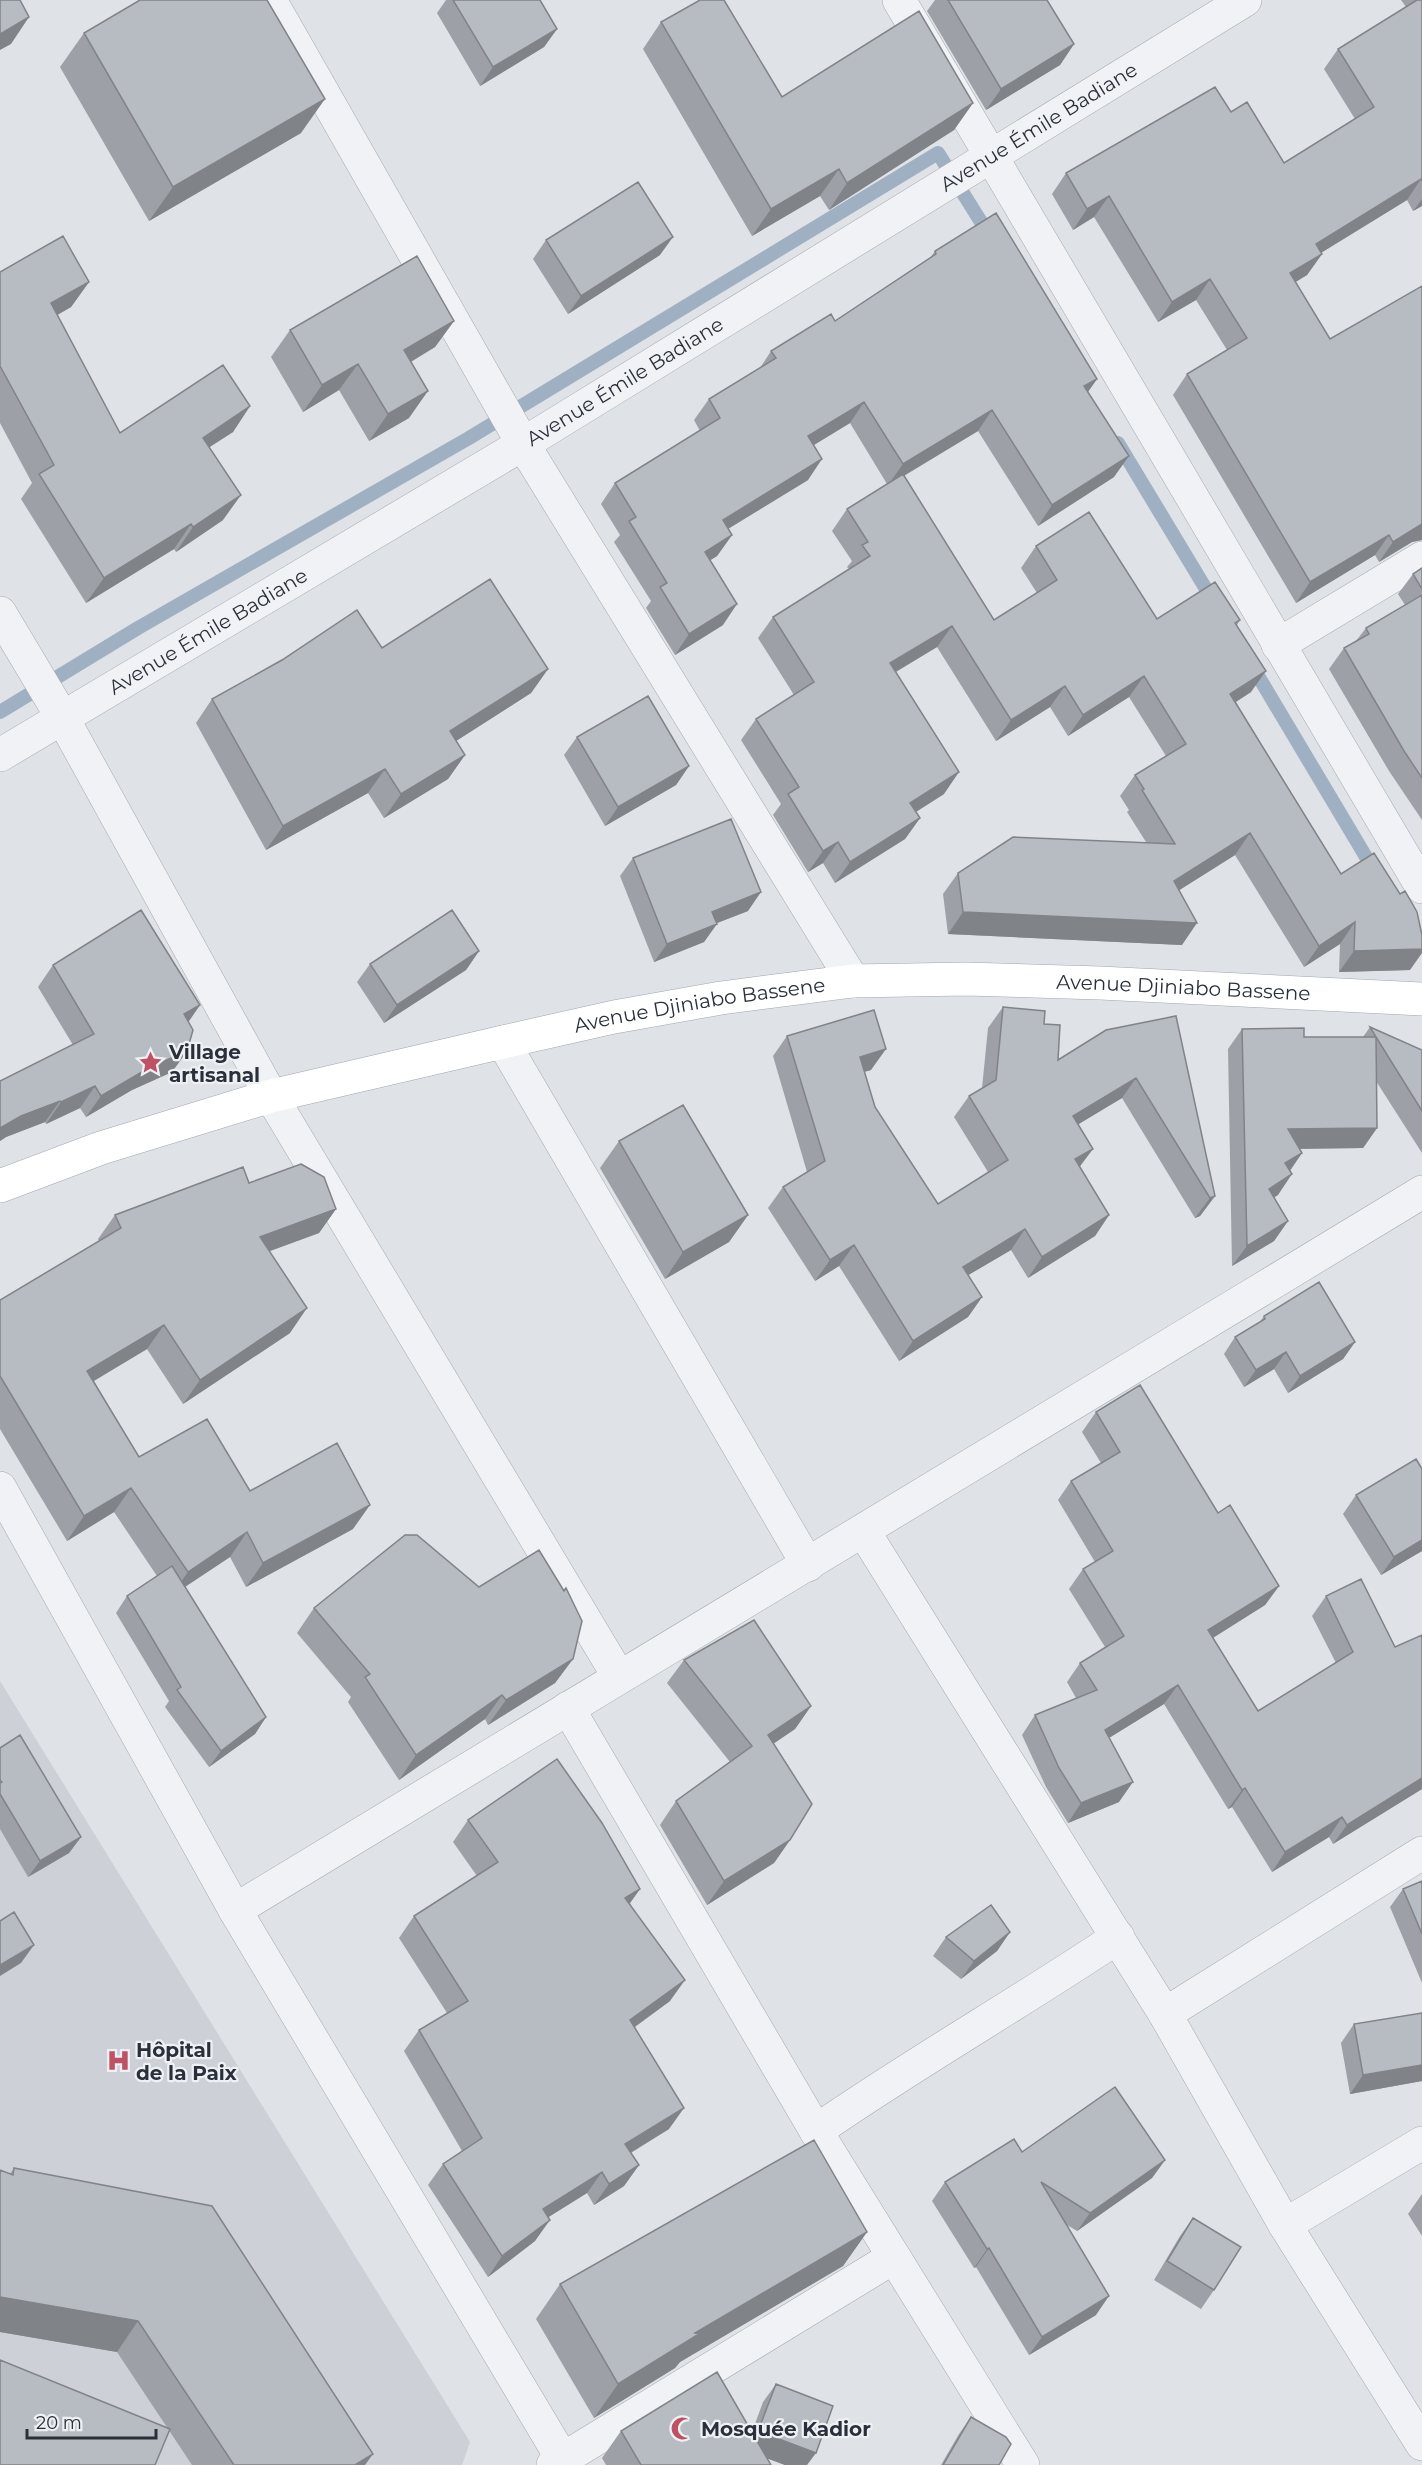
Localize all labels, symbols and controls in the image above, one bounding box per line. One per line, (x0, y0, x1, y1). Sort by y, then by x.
street label: Avenue Émile Badiane (936, 57, 1142, 196)
street label: Avenue Émile Badiane (522, 312, 728, 451)
street label: Avenue Émile Badiane (104, 563, 312, 700)
street label: Avenue Djiniabo Bassene (1056, 970, 1311, 1005)
street label: Avenue Djiniabo Bassene (571, 973, 827, 1038)
place label: Village artisanal (168, 1040, 260, 1087)
place icon: Village artisanal (138, 1050, 164, 1076)
place label: Hôpital de la Paix (136, 2038, 237, 2085)
hospital icon: Hôpital de la Paix (105, 2048, 131, 2074)
scale bar (27, 2402, 156, 2440)
text: 20 m (36, 2412, 82, 2434)
mosque icon: Mosquée Kadior (670, 2416, 696, 2442)
place label: Mosquée Kadior (701, 2417, 871, 2441)

